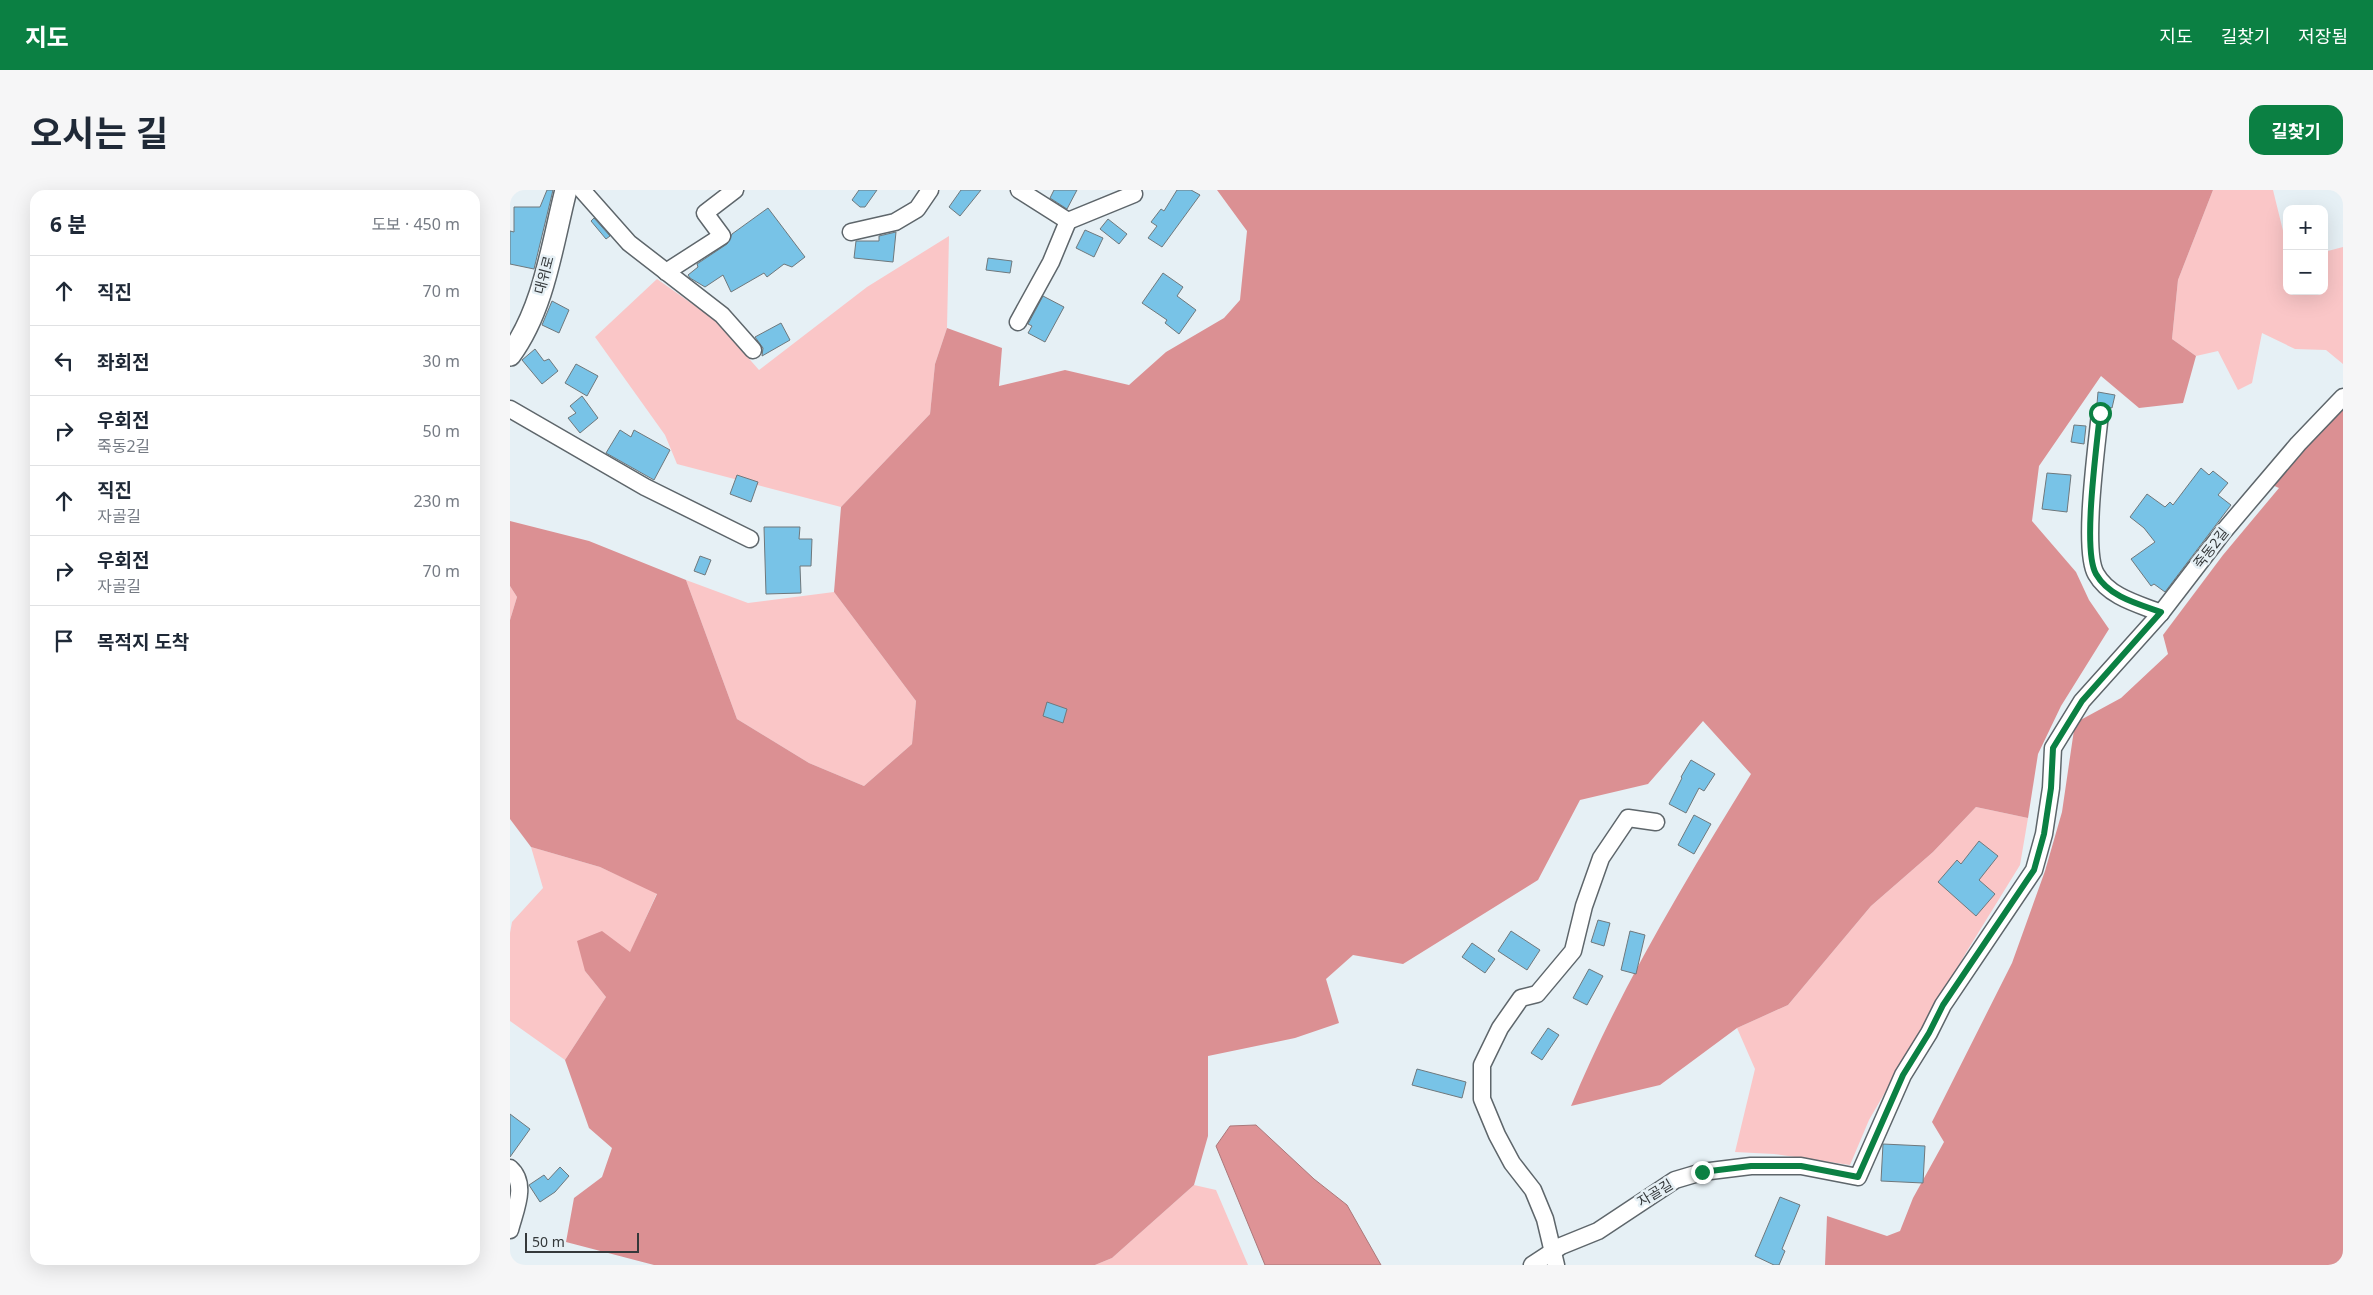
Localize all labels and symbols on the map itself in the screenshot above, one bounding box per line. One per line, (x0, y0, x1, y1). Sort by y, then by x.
street label: 대위로 (529, 254, 558, 296)
route start (2089, 402, 2112, 425)
street label: 죽동2길 (2189, 523, 2232, 572)
route end (1691, 1161, 1714, 1184)
street label: 자골길 (1633, 1174, 1676, 1211)
scale bar (525, 1230, 639, 1253)

